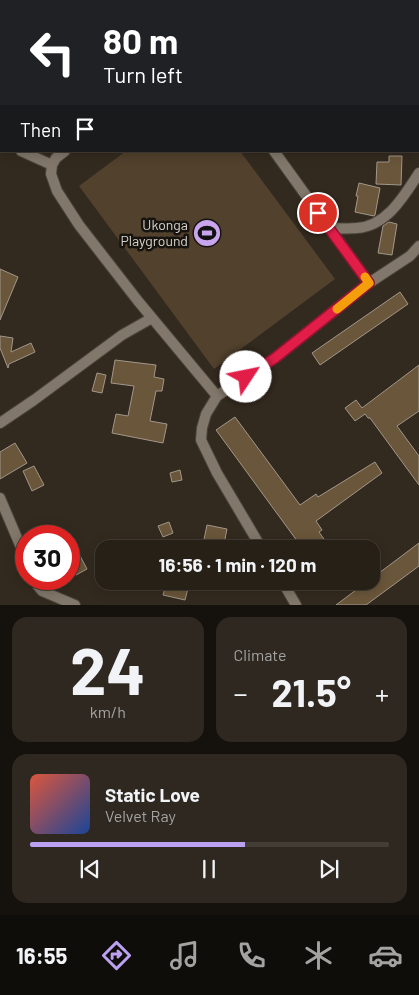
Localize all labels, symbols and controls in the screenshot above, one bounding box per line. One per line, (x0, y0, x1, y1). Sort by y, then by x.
text: 80 m (103, 19, 178, 61)
icon: left (20, 20, 85, 85)
text: Turn left (103, 61, 183, 87)
icon: arrive (71, 115, 99, 143)
text: Then (20, 118, 61, 141)
pin (297, 192, 339, 234)
icon: arrive (304, 199, 332, 227)
place label: Ukonga Playground (121, 216, 188, 249)
sports icon: Ukonga Playground (192, 218, 222, 248)
position arrow (219, 350, 271, 402)
speed limit sign: 30 (15, 525, 80, 590)
text: 16:56 · 1 min · 120 m (159, 553, 316, 576)
text: 24 (70, 630, 146, 708)
text: Climate (234, 645, 286, 664)
text: 21.5° (271, 669, 351, 715)
text: − (234, 676, 248, 710)
text: + (375, 676, 389, 710)
text: km/h (90, 702, 126, 721)
text: Static Love (105, 783, 200, 806)
text: Velvet Ray (105, 806, 176, 825)
icon: previous (76, 855, 104, 883)
icon: pause (195, 855, 223, 883)
icon: next (315, 855, 343, 883)
icon: directions (99, 938, 134, 973)
icon: music (167, 938, 202, 973)
icon: phone (234, 938, 269, 973)
icon: climate (301, 938, 336, 973)
icon: car (368, 938, 403, 973)
text: 16:55 (16, 942, 67, 968)

